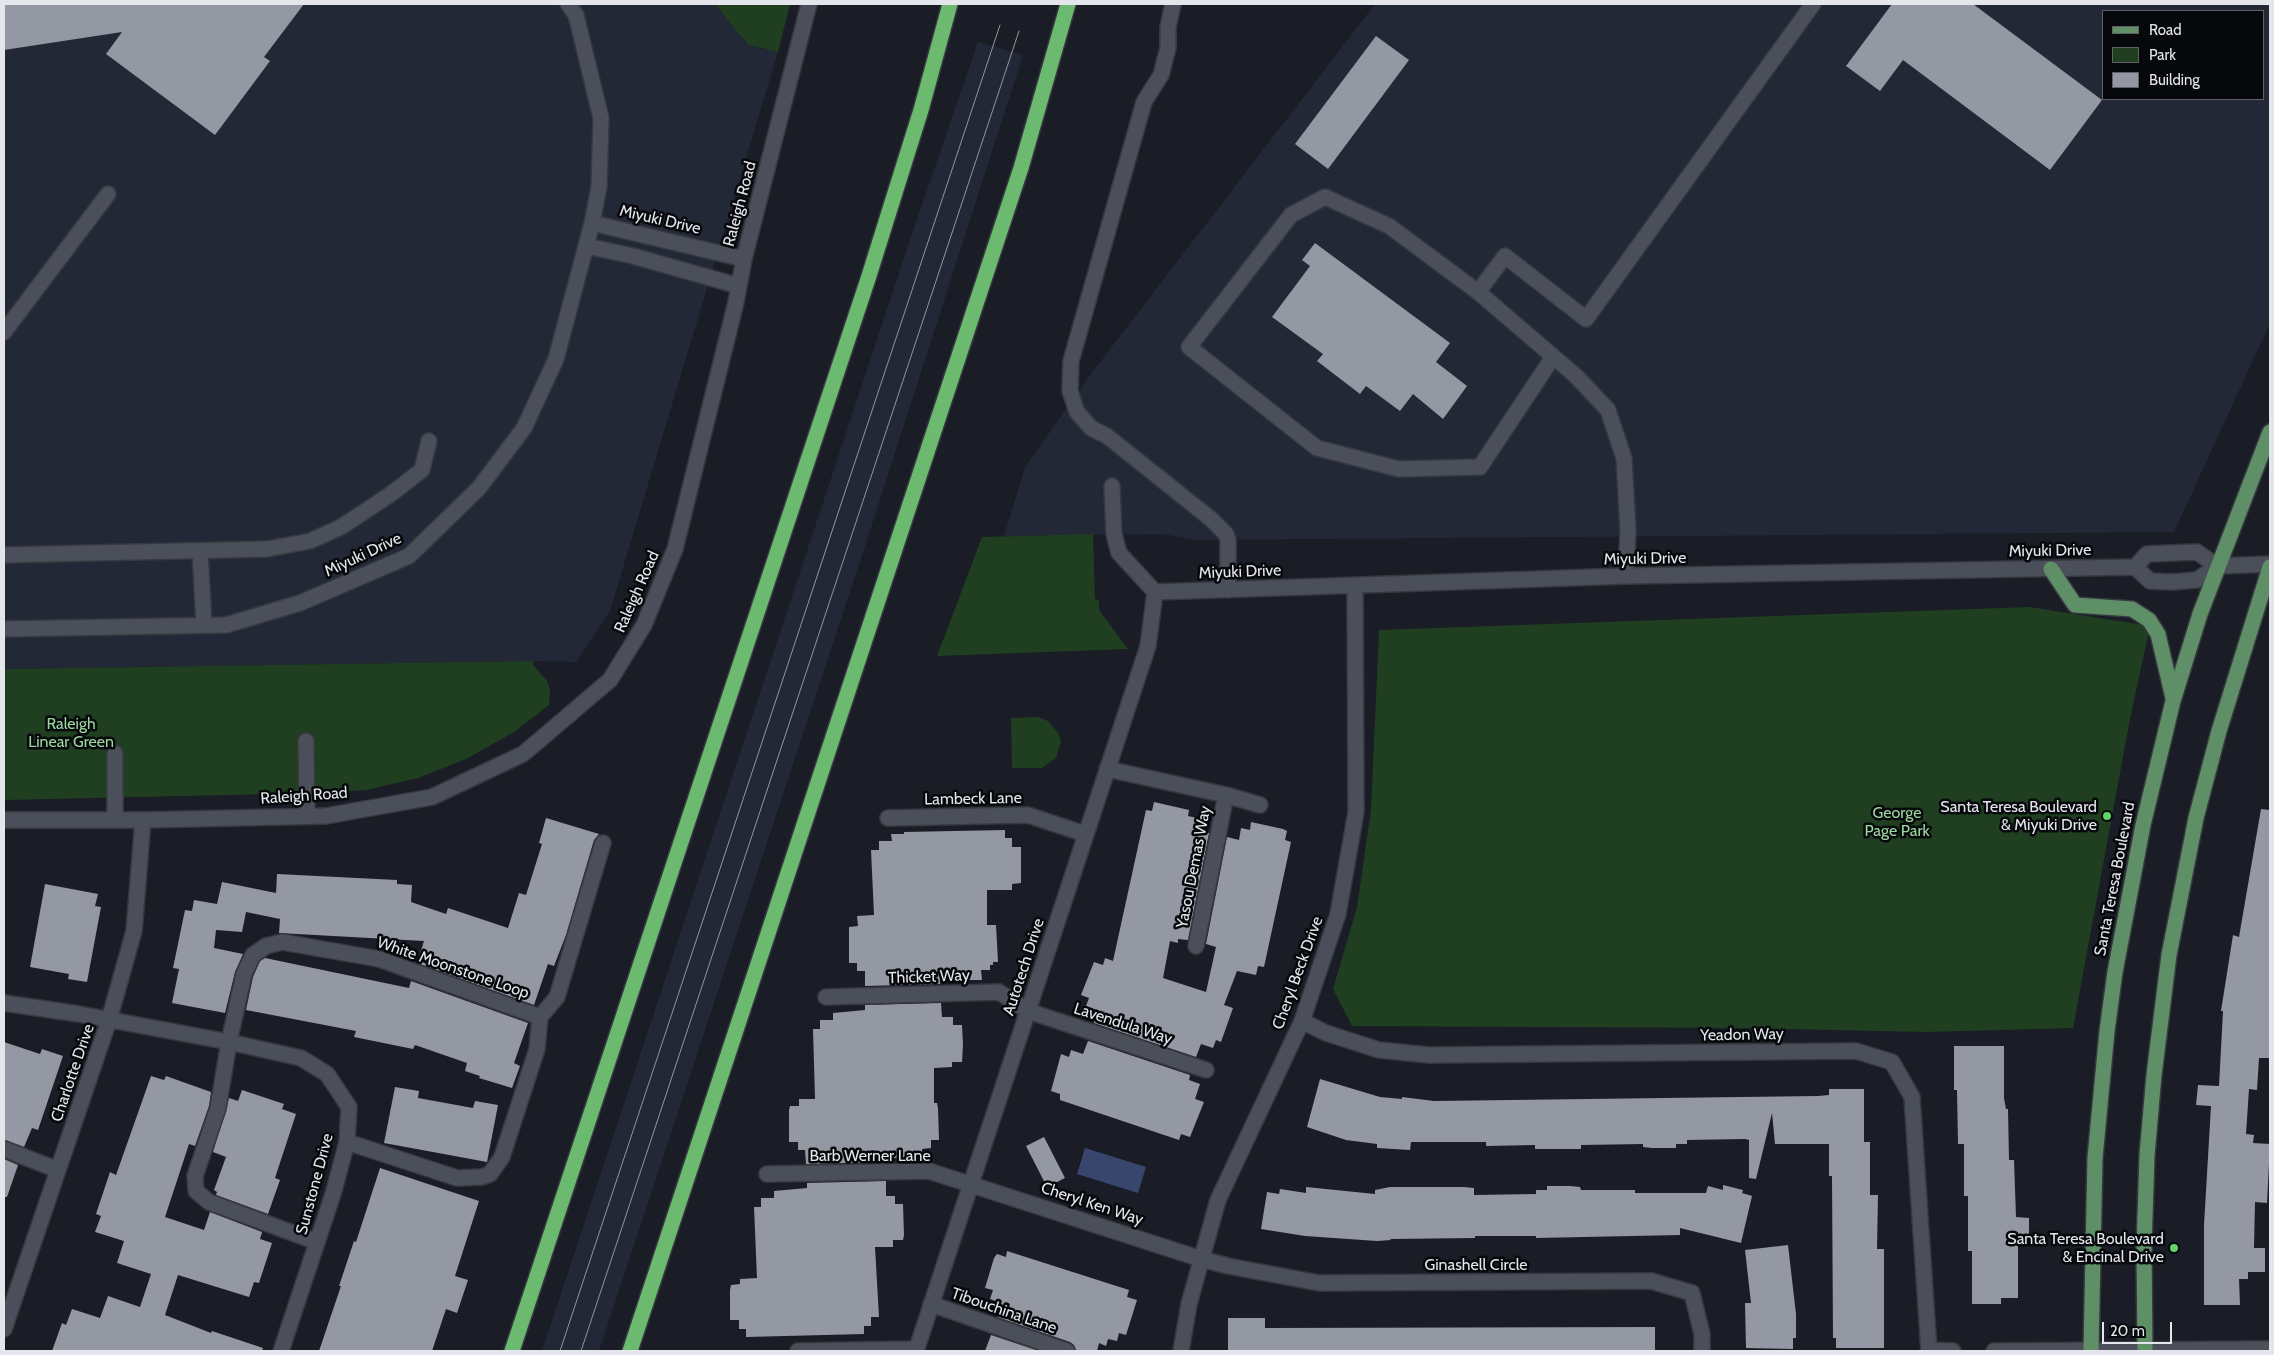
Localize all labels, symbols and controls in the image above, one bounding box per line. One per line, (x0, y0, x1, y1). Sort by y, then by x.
legend (2102, 10, 2264, 100)
text: Road (2149, 21, 2182, 39)
text: Park (2149, 46, 2176, 64)
text: Building (2149, 71, 2200, 89)
street label: Raleigh Road (719, 159, 761, 249)
street label: Miyuki Drive (618, 201, 702, 239)
street label: Miyuki Drive (321, 529, 405, 581)
street label: Miyuki Drive (2008, 541, 2092, 561)
street label: Raleigh Road (610, 548, 664, 636)
street label: Miyuki Drive (1603, 549, 1687, 569)
street label: Miyuki Drive (1198, 561, 1282, 583)
park label: Raleigh Linear Green (28, 714, 114, 752)
street label: Raleigh Road (260, 783, 348, 809)
street label: Lambeck Lane (924, 789, 1022, 809)
place label: Santa Teresa Boulevard & Miyuki Drive (1940, 797, 2097, 835)
street label: Santa Teresa Boulevard (2091, 800, 2139, 958)
park label: George Page Park (1864, 803, 1930, 841)
street label: Yasou Demas Way (1173, 804, 1215, 930)
marker: Santa Teresa Boulevard & Miyuki Drive (2101, 810, 2113, 822)
street label: Cheryl Beck Drive (1269, 914, 1327, 1032)
street label: Autotech Drive (999, 916, 1049, 1018)
street label: White Moonstone Loop (374, 933, 532, 1003)
street label: Thicket Way (888, 966, 970, 988)
street label: Lavendula Way (1071, 999, 1175, 1049)
street label: Charlotte Drive (47, 1022, 99, 1124)
street label: Yeadon Way (1700, 1025, 1784, 1045)
street label: Sunstone Drive (292, 1131, 338, 1237)
street label: Barb Werner Lane (809, 1146, 931, 1166)
street label: Cheryl Ken Way (1038, 1178, 1146, 1230)
place label: Santa Teresa Boulevard & Encinal Drive (2007, 1229, 2164, 1267)
marker: Santa Teresa Boulevard & Encinal Drive (2168, 1242, 2180, 1254)
street label: Ginashell Circle (1424, 1255, 1528, 1275)
street label: Tibouchina Lane (949, 1284, 1059, 1338)
scale bar (2104, 1312, 2174, 1344)
text: 20 m (2110, 1322, 2145, 1340)

